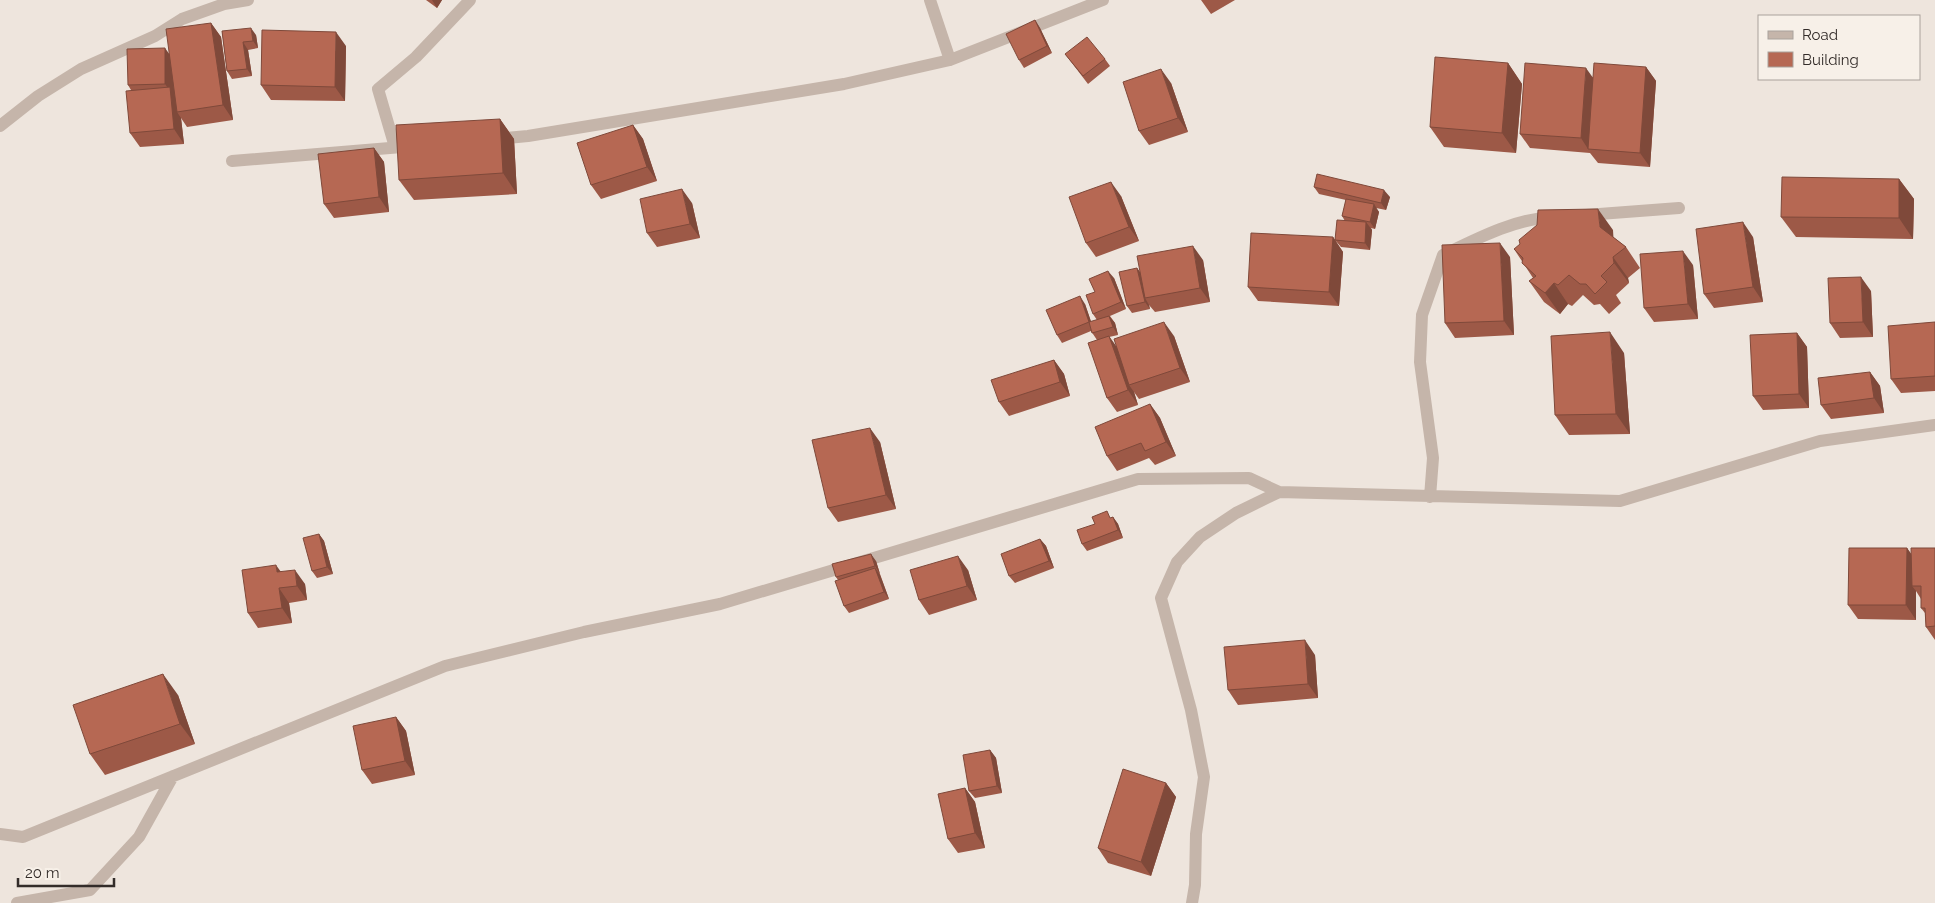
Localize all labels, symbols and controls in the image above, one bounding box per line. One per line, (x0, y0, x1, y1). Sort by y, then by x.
legend (1758, 15, 1920, 80)
text: Road (1802, 26, 1838, 44)
text: Building (1802, 51, 1859, 69)
scale bar (18, 856, 114, 888)
text: 20 m (25, 864, 60, 882)

